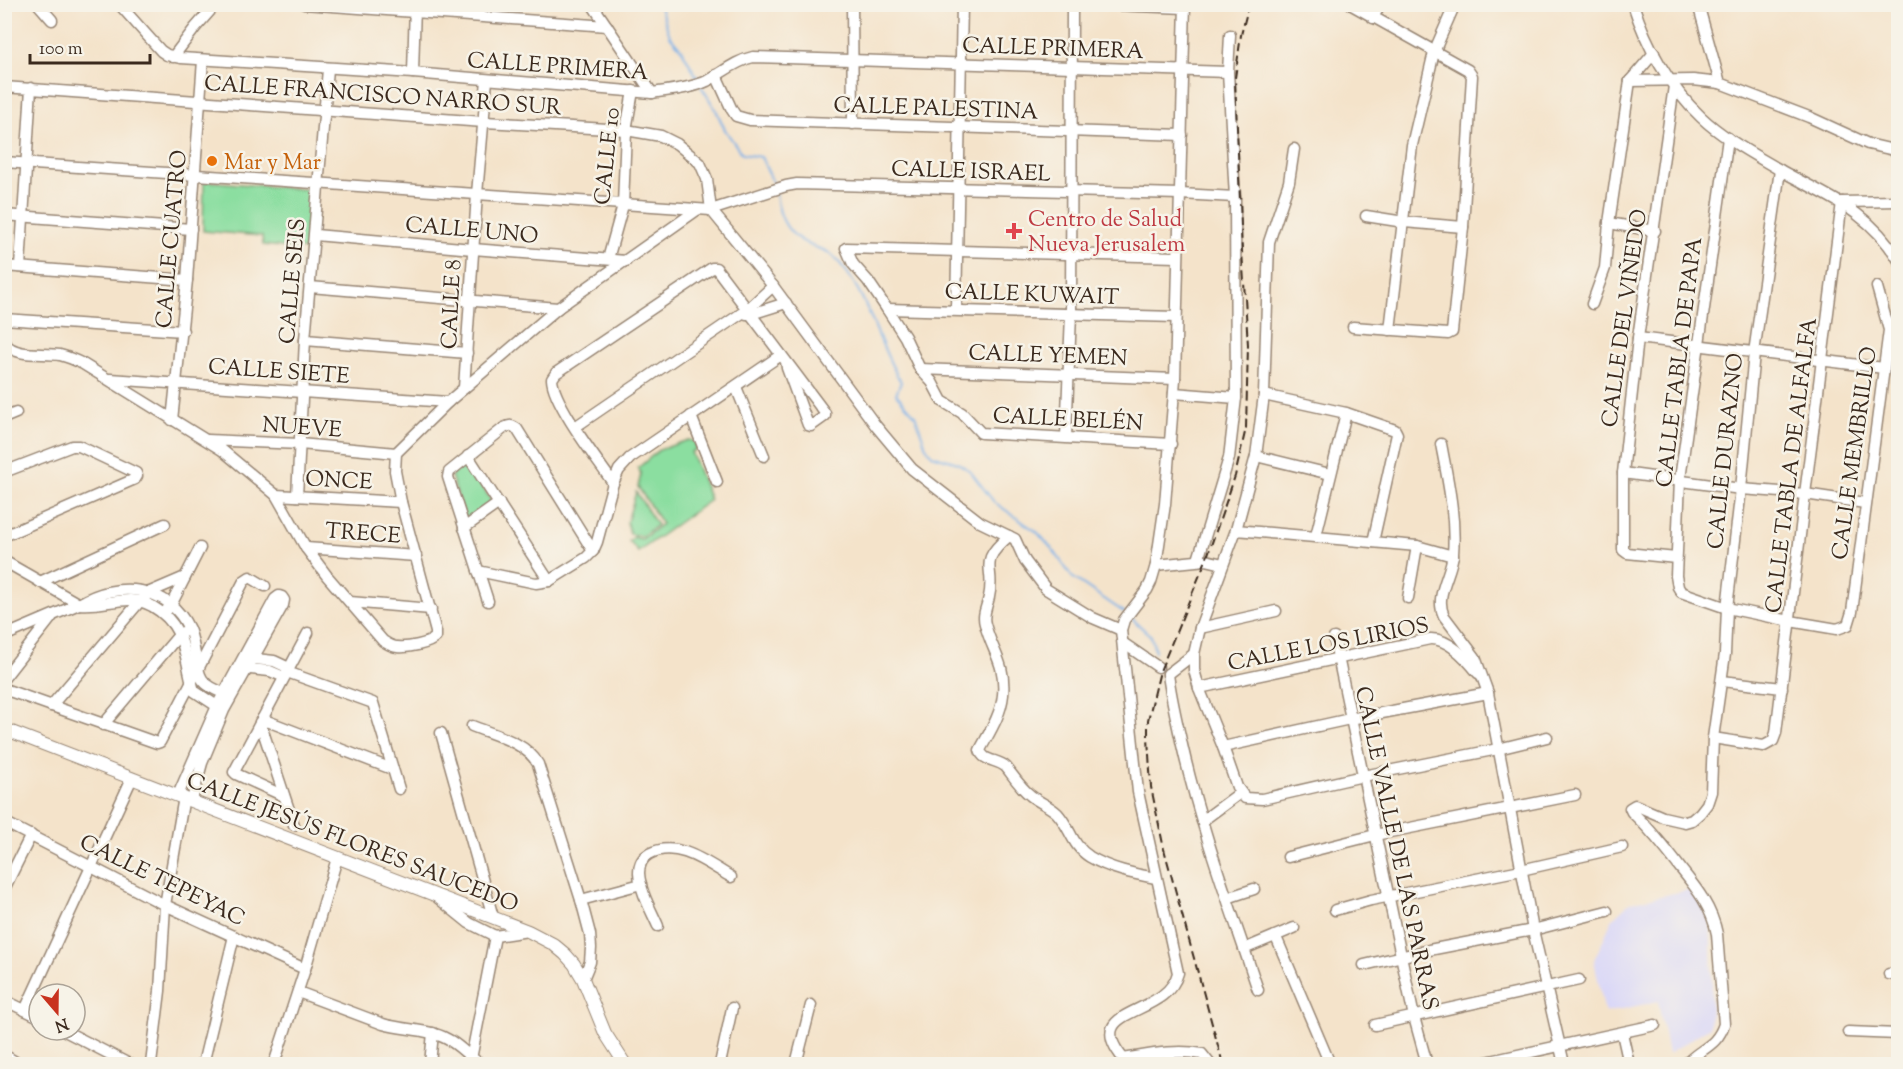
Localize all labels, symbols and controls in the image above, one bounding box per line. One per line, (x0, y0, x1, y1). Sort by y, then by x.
scale bar (30, 27, 150, 65)
street label: CALLE PRIMERA (962, 31, 1144, 69)
text: 100 m (39, 37, 83, 63)
street label: CALLE PRIMERA (466, 46, 650, 90)
street label: CALLE FRANCISCO NARRO SUR (203, 69, 563, 125)
street label: CALLE PALESTINA (833, 90, 1039, 130)
street label: CALLE 10 (588, 106, 630, 207)
place label: Mar y Mar (224, 148, 321, 180)
street label: CALLE CUATRO (149, 149, 197, 330)
marker: Mar y Mar (205, 154, 219, 168)
street label: CALLE ISRAEL (891, 154, 1051, 192)
place label: Centro de Salud Nueva Jerusalem (1028, 205, 1185, 262)
street label: CALLE DEL VIÑEDO (1594, 207, 1657, 429)
street label: CALLE UNO (404, 210, 540, 254)
street label: CALLE SEIS (273, 217, 315, 345)
marker: Centro de Salud Nueva Jerusalem (1005, 222, 1023, 240)
street label: CALLE TABLA DE PAPA (1650, 235, 1712, 489)
street label: CALLE 8 (435, 258, 471, 350)
street label: CALLE KUWAIT (944, 277, 1120, 315)
street label: CALLE TABLA DE ALFALFA (1759, 316, 1827, 615)
street label: CALLE YEMEN (968, 338, 1128, 376)
street label: CALLE MEMBRILLO (1825, 345, 1887, 562)
street label: CALLE SIETE (207, 352, 351, 394)
street label: CALLE DURAZNO (1701, 352, 1753, 551)
street label: CALLE BELÉN (992, 400, 1144, 441)
street label: NUEVE (261, 410, 343, 448)
street label: ONCE (305, 464, 373, 500)
street label: TRECE (324, 516, 402, 554)
street label: CALLE LOS LIRIOS (1225, 611, 1432, 681)
street label: CALLE VALLE DE LAS PARRAS (1345, 684, 1445, 1014)
street label: CALLE JESÚS FLORES SAUCEDO (181, 765, 523, 922)
street label: CALLE TEPEYAC (73, 828, 250, 936)
north arrow (27, 982, 87, 1042)
text: N (51, 1011, 71, 1037)

